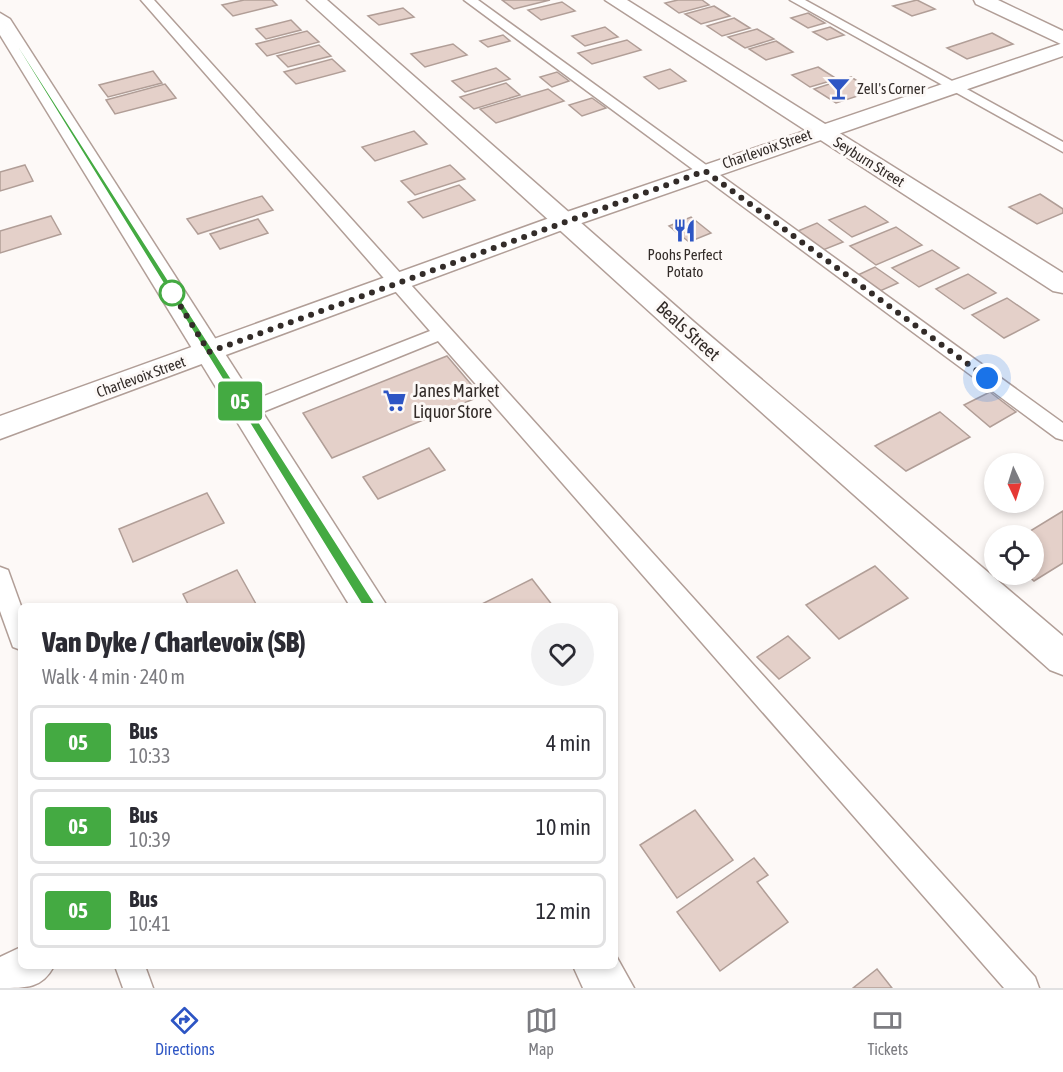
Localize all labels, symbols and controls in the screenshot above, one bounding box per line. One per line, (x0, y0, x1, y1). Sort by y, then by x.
bar icon: Zell's Corner (826, 76, 852, 102)
place label: Zell's Corner (857, 80, 926, 97)
street label: Charlevoix Street (720, 125, 814, 172)
street label: Seyburn Street (831, 133, 908, 190)
restaurant icon: Poohs Perfect Potato (672, 218, 698, 244)
place label: Poohs Perfect Potato (648, 246, 722, 280)
unlabelled marker (159, 280, 185, 306)
street label: Beals Street (652, 297, 724, 365)
street label: Charlevoix Street (94, 353, 188, 401)
your location (972, 363, 1002, 393)
place label: Janes Market Liquor Store (413, 380, 500, 422)
line badge: 05 (213, 382, 267, 420)
supermarket icon: Janes Market Liquor Store (382, 388, 408, 414)
text: 05 (230, 389, 250, 413)
north arrow (984, 453, 1044, 513)
map controls (984, 453, 1044, 585)
button: locate (984, 525, 1044, 585)
button: heart (531, 623, 594, 686)
text: Van Dyke / Charlevoix (SB) (42, 626, 306, 658)
text: Walk · 4 min · 240 m (42, 665, 185, 688)
text: Bus (129, 718, 158, 744)
text: 05 (68, 730, 88, 754)
text: 4 min (546, 730, 591, 756)
text: 10:33 (129, 744, 171, 767)
text: Bus (129, 802, 158, 828)
text: 05 (68, 814, 88, 838)
text: 10 min (536, 814, 591, 840)
text: 10:39 (129, 828, 171, 851)
text: Bus (129, 886, 158, 912)
text: 05 (68, 898, 88, 922)
text: 12 min (536, 898, 591, 924)
text: 10:41 (129, 912, 171, 935)
tab: Directions (155, 1004, 215, 1058)
tab: Map (525, 1004, 558, 1058)
tab: Tickets (867, 1004, 908, 1058)

